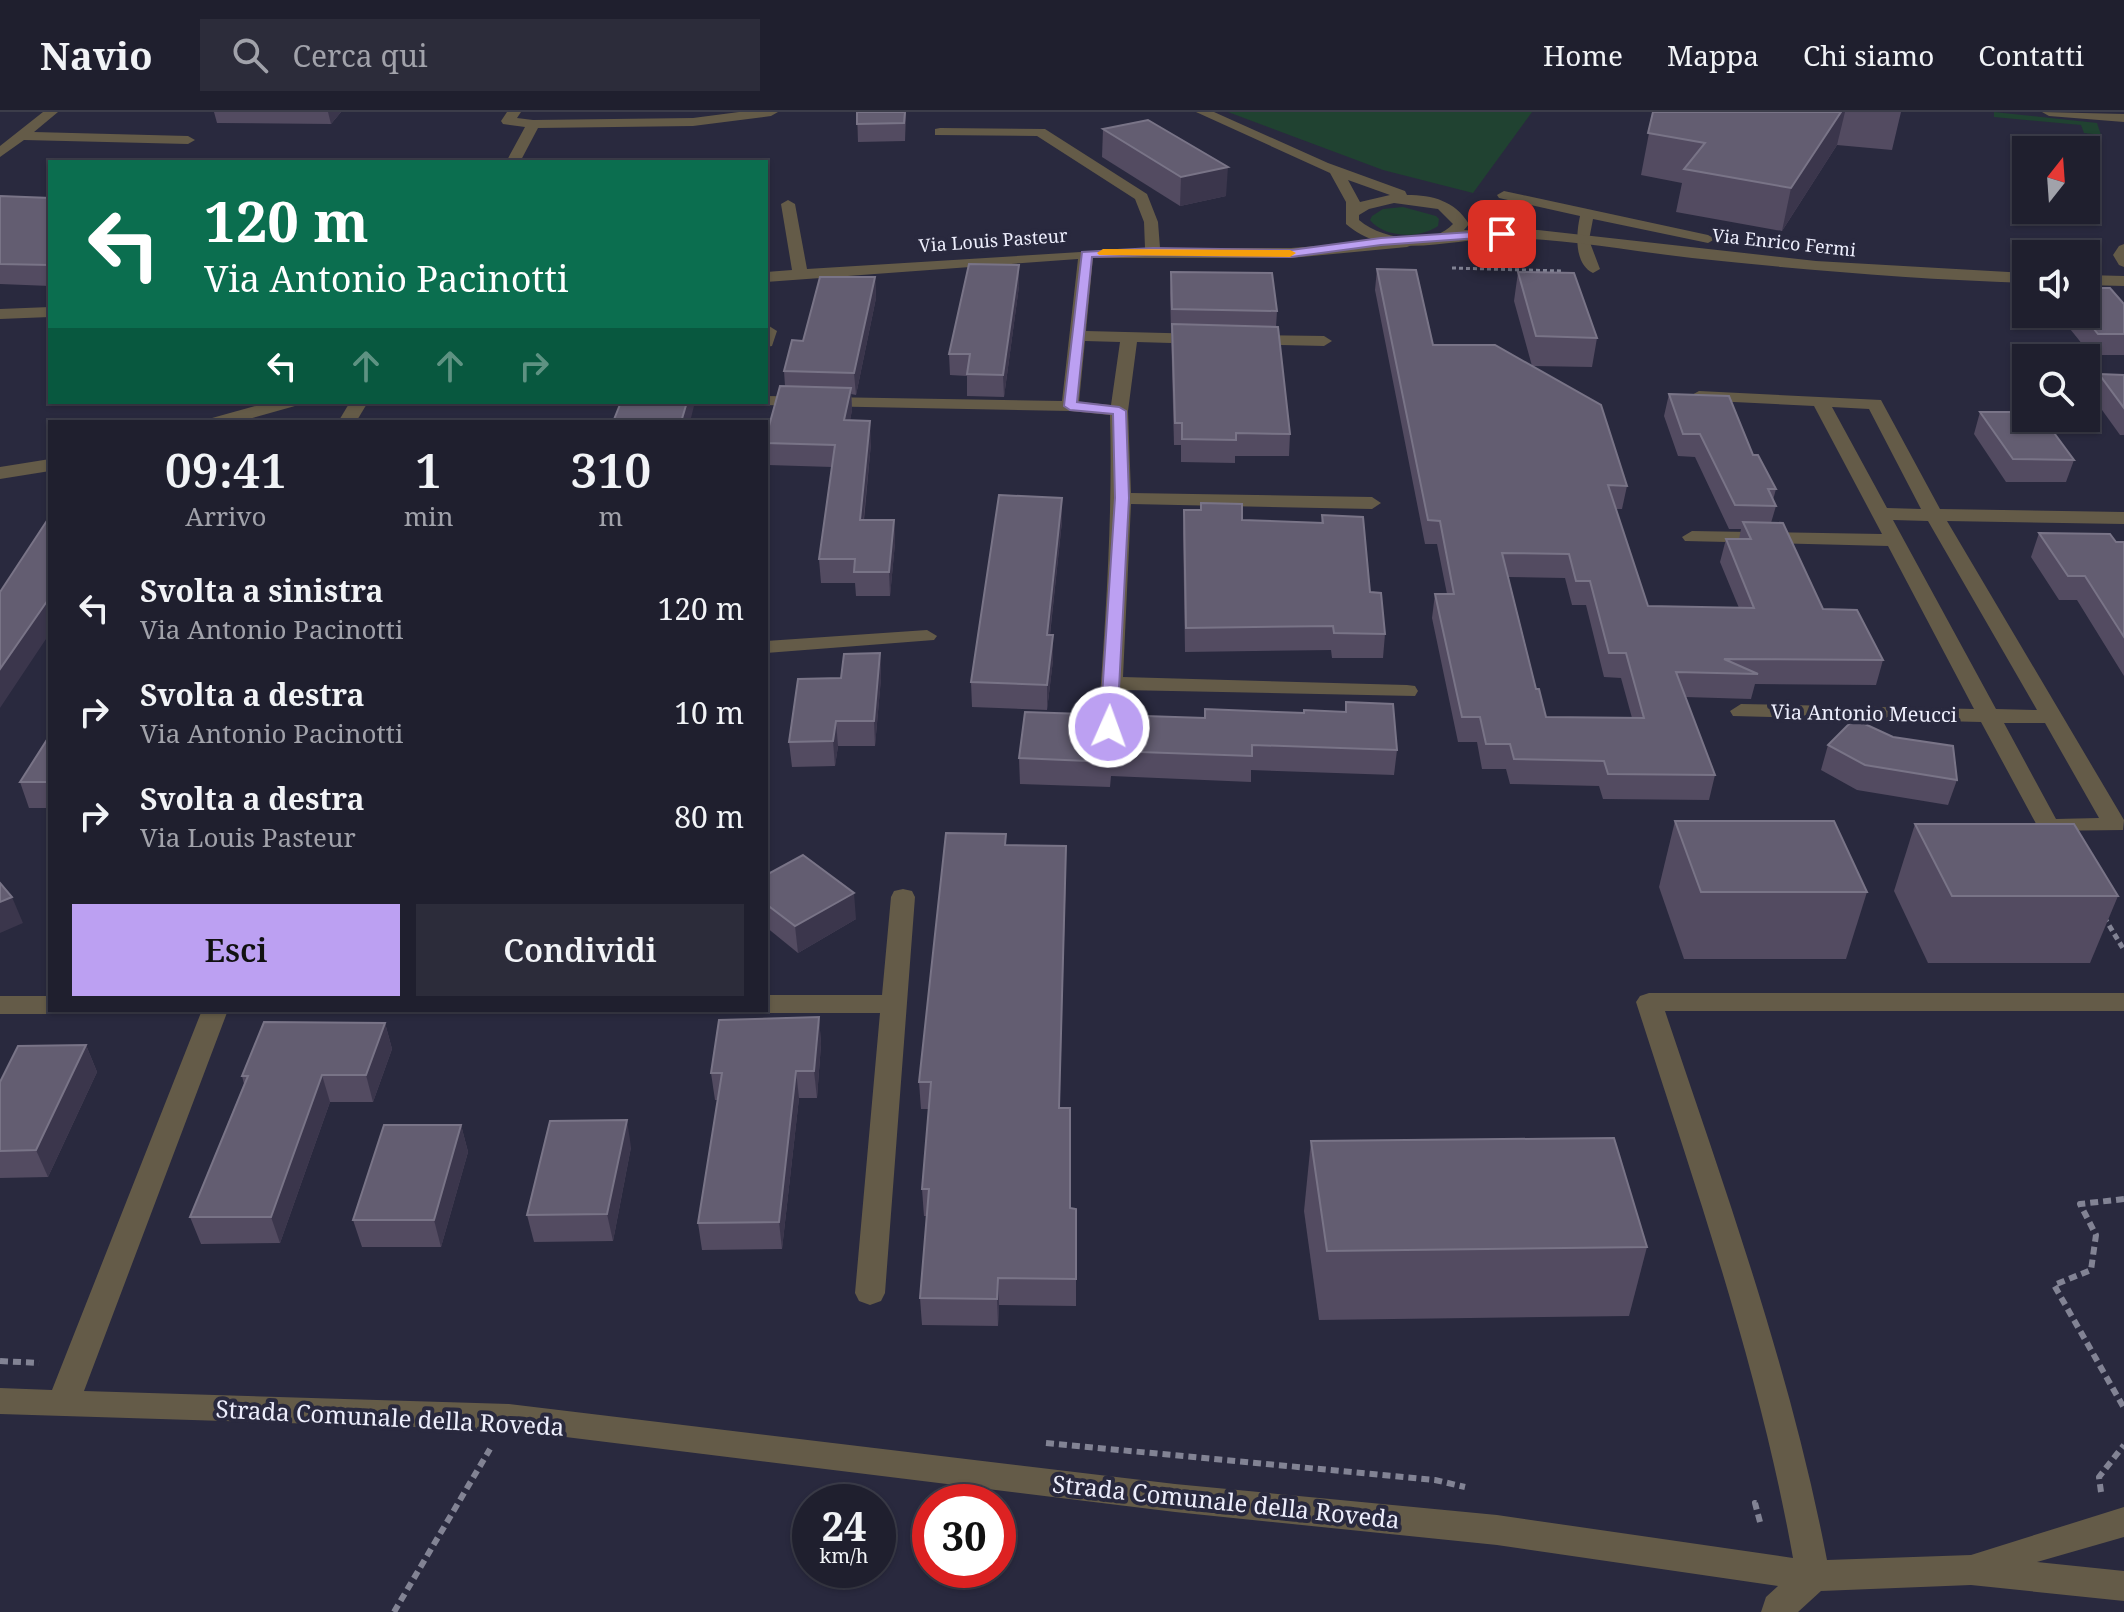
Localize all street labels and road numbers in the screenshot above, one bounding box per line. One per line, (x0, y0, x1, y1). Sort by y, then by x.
street label: Via Louis Pasteur (918, 223, 1069, 257)
street label: Via Enrico Fermi (1711, 223, 1857, 262)
street label: Via Antonio Meucci (1771, 698, 1958, 728)
street label: Strada Comunale della Roveda (215, 1391, 565, 1443)
street label: Strada Comunale della Roveda (1051, 1466, 1401, 1536)

